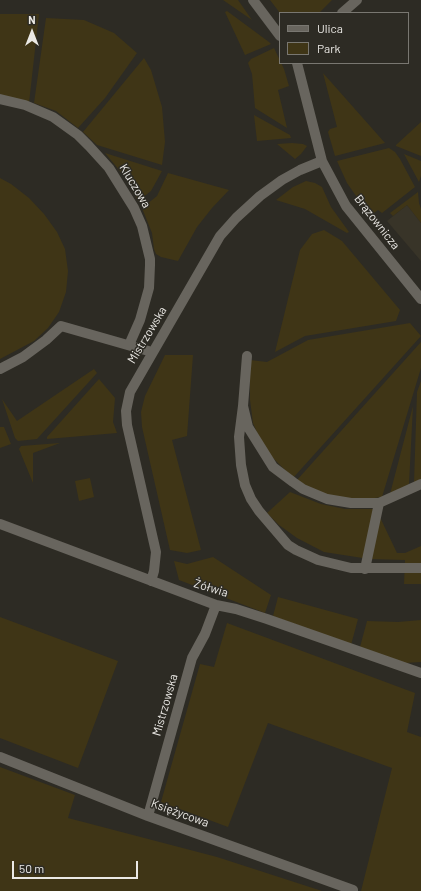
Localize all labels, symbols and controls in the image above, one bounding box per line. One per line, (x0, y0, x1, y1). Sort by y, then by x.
north arrow (12, 12, 52, 52)
legend (279, 12, 409, 64)
text: N (28, 13, 36, 26)
text: Ulica (317, 21, 343, 35)
text: Park (317, 41, 341, 55)
street label: Kluczowa (116, 161, 154, 211)
street label: Brązownicza (351, 192, 403, 252)
street label: Mistrzowska (124, 304, 170, 366)
street label: Żółwia (192, 576, 230, 600)
street label: Mistrzowska (149, 672, 181, 738)
street label: Księżycowa (149, 796, 211, 830)
scale bar (14, 853, 140, 879)
text: 50 m (19, 861, 44, 875)

